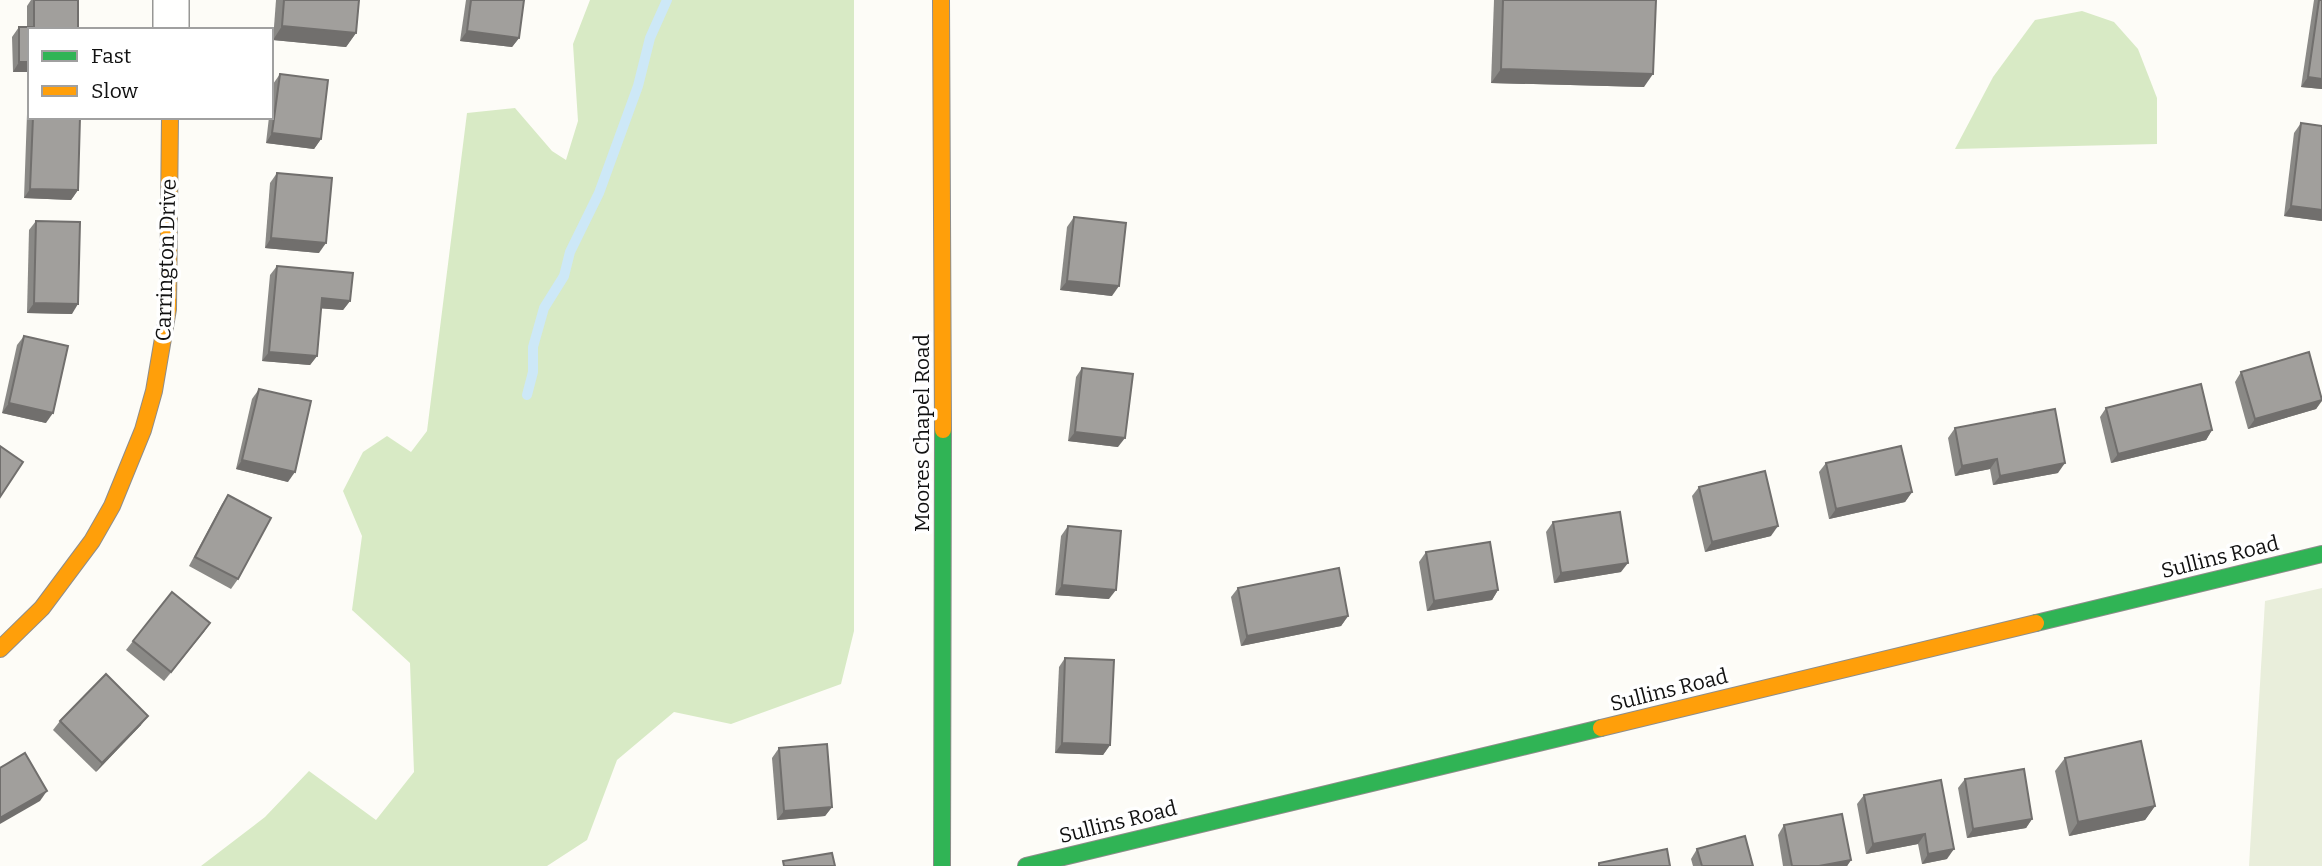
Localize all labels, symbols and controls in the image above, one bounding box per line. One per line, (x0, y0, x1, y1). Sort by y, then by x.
legend (28, 28, 273, 119)
text: Fast (91, 43, 132, 69)
text: Slow (91, 78, 138, 104)
street label: Carrington Drive (150, 178, 182, 342)
street label: Moores Chapel Road (909, 334, 935, 532)
street label: Sullins Road (2158, 530, 2282, 584)
street label: Sullins Road (1607, 663, 1731, 717)
street label: Sullins Road (1056, 795, 1180, 849)

